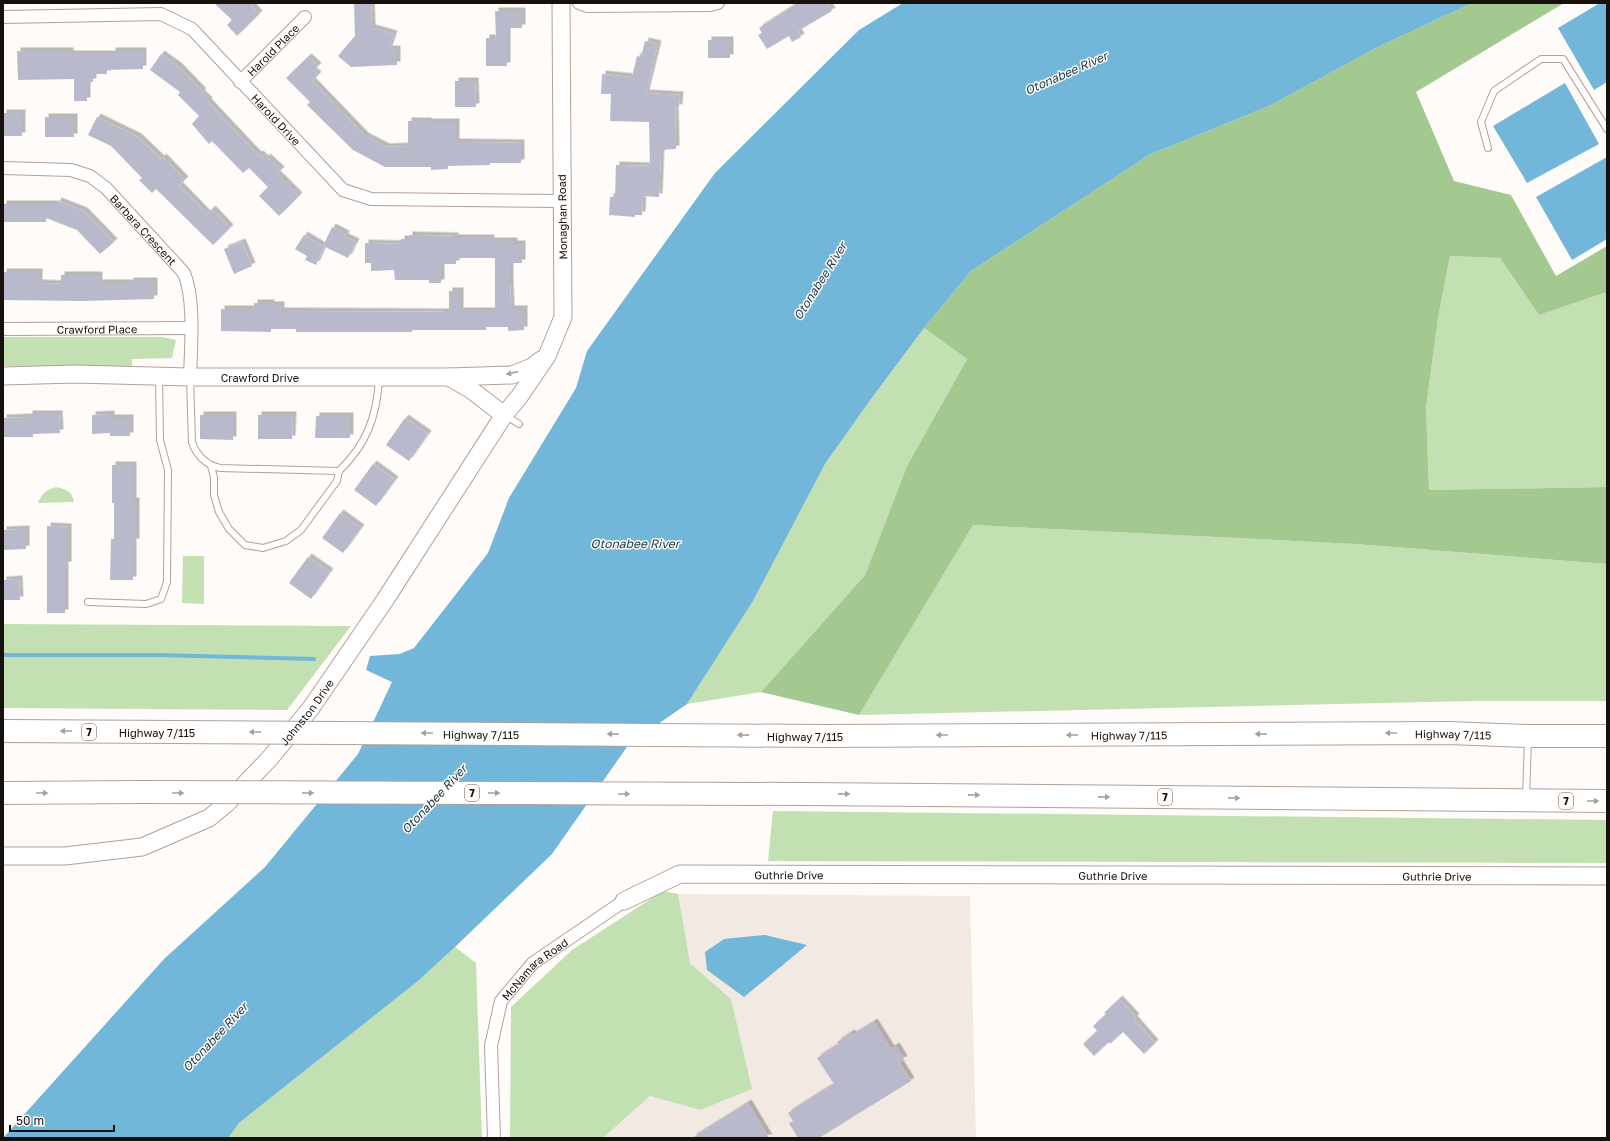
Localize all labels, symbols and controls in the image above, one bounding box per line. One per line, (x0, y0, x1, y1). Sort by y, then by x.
street label: Harold Place (244, 21, 301, 78)
water label: Otonabee River (1022, 47, 1112, 98)
street label: Harold Drive (249, 91, 304, 147)
street label: Monaghan Road (555, 174, 569, 260)
street label: Barbara Crescent (108, 191, 180, 267)
water label: Otonabee River (790, 237, 851, 323)
street label: Crawford Place (57, 322, 137, 335)
street label: Crawford Drive (221, 371, 299, 384)
one-way arrow (506, 371, 519, 377)
water label: Otonabee River (591, 536, 682, 551)
street label: Johnston Drive (277, 676, 336, 748)
road number: 7 (82, 724, 96, 740)
street label: Highway 7/115 (119, 726, 195, 739)
street label: Highway 7/115 (1415, 726, 1491, 741)
street label: Highway 7/115 (443, 727, 519, 741)
one-way arrow (60, 728, 72, 735)
street label: Highway 7/115 (1091, 728, 1167, 741)
one-way arrow (248, 729, 261, 735)
one-way arrow (420, 730, 433, 736)
street label: Highway 7/115 (767, 730, 843, 743)
one-way arrow (1384, 730, 1397, 736)
one-way arrow (606, 731, 619, 737)
one-way arrow (1254, 731, 1267, 737)
one-way arrow (736, 732, 749, 738)
one-way arrow (935, 732, 948, 738)
one-way arrow (1065, 732, 1078, 738)
water label: Otonabee River (398, 760, 471, 837)
road number: 7 (465, 785, 479, 801)
one-way arrow (172, 789, 184, 796)
road number: 7 (1158, 789, 1172, 805)
one-way arrow (36, 790, 49, 796)
one-way arrow (302, 790, 315, 796)
one-way arrow (488, 790, 501, 796)
one-way arrow (618, 791, 631, 797)
one-way arrow (838, 791, 851, 797)
one-way arrow (968, 792, 981, 798)
road number: 7 (1559, 793, 1573, 809)
one-way arrow (1098, 794, 1111, 800)
one-way arrow (1228, 795, 1241, 801)
one-way arrow (1587, 798, 1600, 804)
street label: Guthrie Drive (754, 868, 823, 881)
street label: Guthrie Drive (1078, 868, 1147, 882)
street label: Guthrie Drive (1402, 869, 1471, 882)
street label: McNamara Road (498, 935, 570, 1002)
water label: Otonabee River (179, 998, 252, 1075)
scale bar (10, 1107, 114, 1133)
text: 50 m (16, 1113, 44, 1128)

